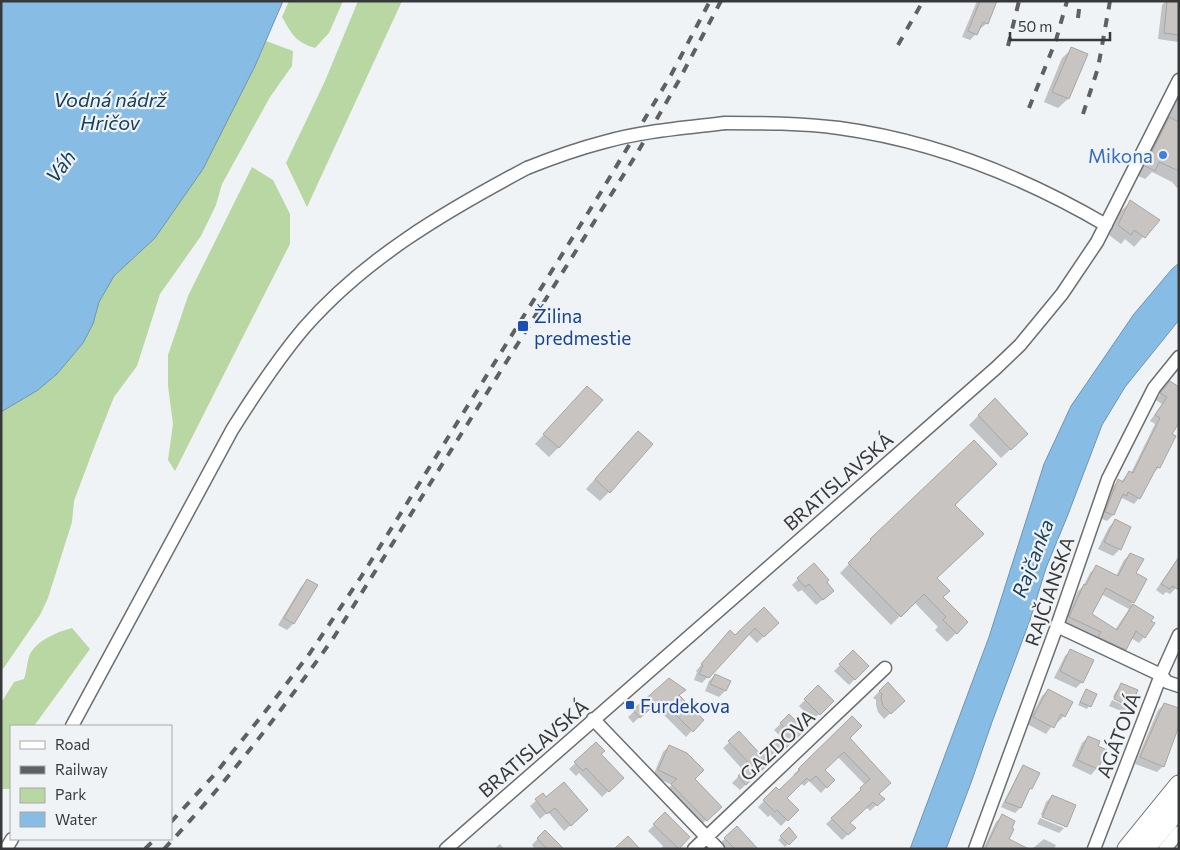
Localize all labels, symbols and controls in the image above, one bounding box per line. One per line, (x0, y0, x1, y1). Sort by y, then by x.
scale bar (1010, 10, 1110, 42)
text: 50 m (1018, 17, 1052, 35)
water label: Vodná nádrž Hričov (54, 87, 168, 134)
place label: Mikona (1088, 144, 1153, 167)
water label: Váh (40, 145, 80, 187)
marker: Mikona (1157, 149, 1169, 161)
place label: Žilina predmestie (534, 304, 631, 349)
marker: Žilina predmestie (516, 319, 530, 333)
street label: BRATISLAVSKÁ (779, 427, 897, 535)
water label: Rajčanka (1006, 515, 1058, 601)
street label: RAJČIANSKA (1019, 533, 1078, 649)
street label: AGÁTOVÁ (1091, 689, 1145, 781)
street label: BRATISLAVSKÁ (474, 694, 592, 802)
place label: Furdekova (640, 694, 730, 717)
marker: Furdekova (624, 699, 636, 711)
street label: GAZDOVA (735, 705, 819, 785)
legend (10, 725, 172, 840)
text: Road (55, 735, 90, 753)
text: Railway (55, 760, 108, 778)
text: Park (55, 785, 86, 803)
text: Water (55, 810, 97, 828)

